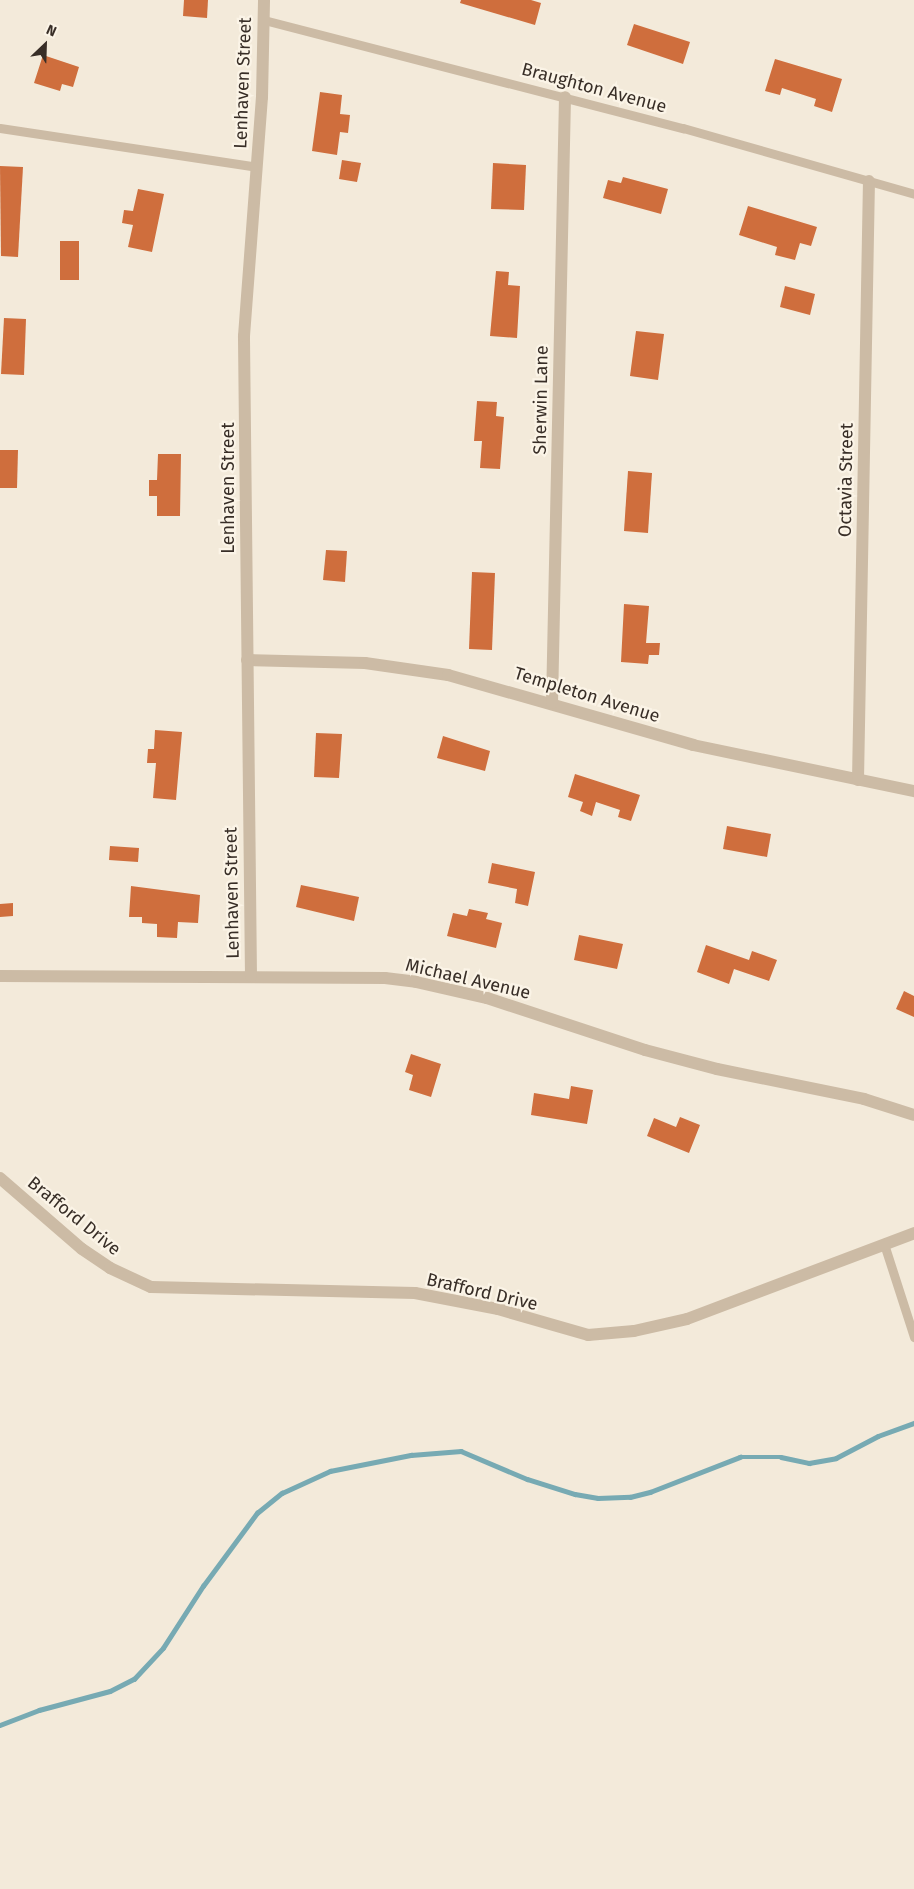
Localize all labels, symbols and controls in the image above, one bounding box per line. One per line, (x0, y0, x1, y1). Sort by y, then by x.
street label: Lenhaven Street (230, 17, 256, 149)
north arrow (20, 20, 70, 70)
text: N (44, 21, 59, 40)
street label: Braughton Avenue (519, 58, 669, 118)
street label: Sherwin Lane (529, 345, 553, 455)
street label: Lenhaven Street (217, 422, 239, 554)
street label: Octavia Street (834, 423, 858, 537)
street label: Templeton Avenue (512, 663, 662, 727)
street label: Lenhaven Street (220, 827, 244, 959)
street label: Michael Avenue (403, 954, 533, 1004)
street label: Brafford Drive (23, 1172, 125, 1260)
street label: Brafford Drive (424, 1269, 540, 1315)

